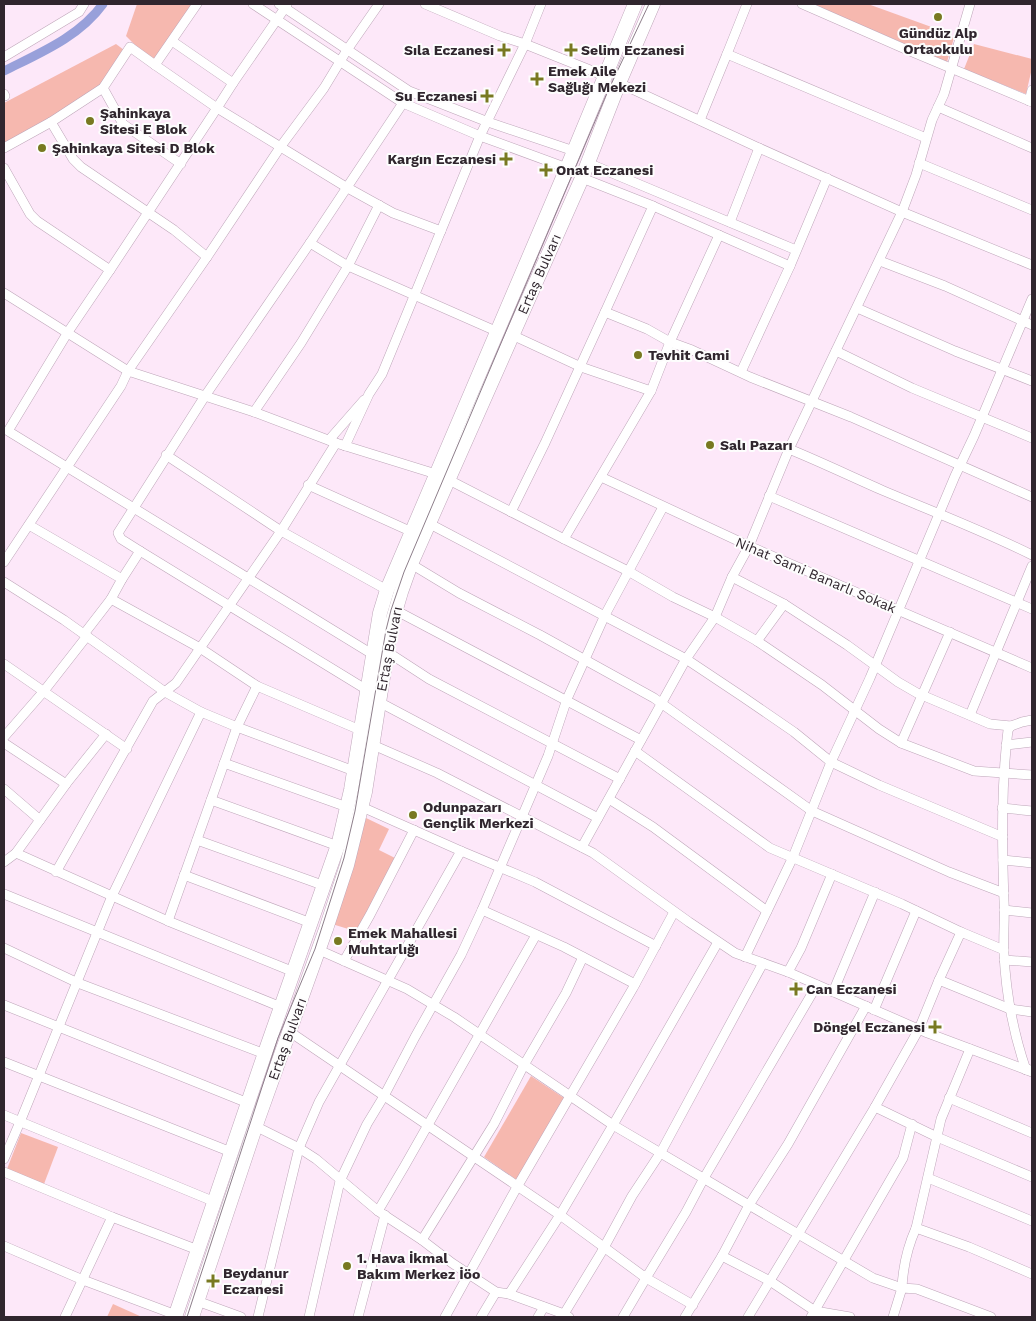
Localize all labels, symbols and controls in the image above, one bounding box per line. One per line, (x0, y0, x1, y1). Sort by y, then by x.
marker: Gündüz Alp Ortaokulu (932, 11, 944, 23)
place label: Gündüz Alp Ortaokulu (899, 25, 978, 57)
place label: Sıla Eczanesi (404, 42, 494, 58)
place label: Selim Eczanesi (581, 42, 684, 58)
marker: Sıla Eczanesi (498, 44, 510, 56)
marker: Selim Eczanesi (565, 44, 577, 56)
place label: Emek Aile Sağlığı Mekezi (548, 63, 646, 95)
marker: Emek Aile Sağlığı Mekezi (530, 72, 544, 86)
place label: Su Eczanesi (395, 88, 477, 104)
marker: Su Eczanesi (481, 90, 493, 102)
place label: Şahinkaya Sitesi E Blok (100, 105, 187, 137)
marker: Şahinkaya Sitesi E Blok (84, 115, 96, 127)
place label: Şahinkaya Sitesi D Blok (52, 140, 215, 156)
marker: Şahinkaya Sitesi D Blok (36, 142, 48, 154)
place label: Kargın Eczanesi (387, 151, 496, 167)
marker: Kargın Eczanesi (500, 153, 512, 165)
place label: Onat Eczanesi (556, 162, 653, 178)
marker: Onat Eczanesi (540, 164, 552, 176)
street label: Ertaş Bulvarı (514, 231, 564, 317)
place label: Tevhit Cami (648, 347, 729, 363)
marker: Tevhit Cami (632, 349, 644, 361)
place label: Salı Pazarı (720, 437, 793, 453)
marker: Salı Pazarı (704, 439, 716, 451)
street label: Nihat Sami Banarlı Sokak (733, 534, 899, 616)
street label: Ertaş Bulvarı (373, 605, 405, 693)
place label: Odunpazarı Gençlik Merkezi (423, 799, 534, 831)
marker: Odunpazarı Gençlik Merkezi (407, 809, 419, 821)
place label: Emek Mahallesi Muhtarlığı (348, 925, 457, 957)
marker: Emek Mahallesi Muhtarlığı (332, 935, 344, 947)
place label: Can Eczanesi (806, 981, 897, 997)
marker: Can Eczanesi (790, 983, 802, 995)
street label: Ertaş Bulvarı (265, 996, 309, 1082)
place label: Döngel Eczanesi (813, 1019, 925, 1035)
marker: Döngel Eczanesi (929, 1021, 941, 1033)
place label: 1. Hava İkmal Bakım Merkez İöo (357, 1250, 480, 1282)
marker: 1. Hava İkmal Bakım Merkez İöo (341, 1260, 353, 1272)
place label: Beydanur Eczanesi (223, 1265, 288, 1297)
marker: Beydanur Eczanesi (207, 1275, 219, 1287)

